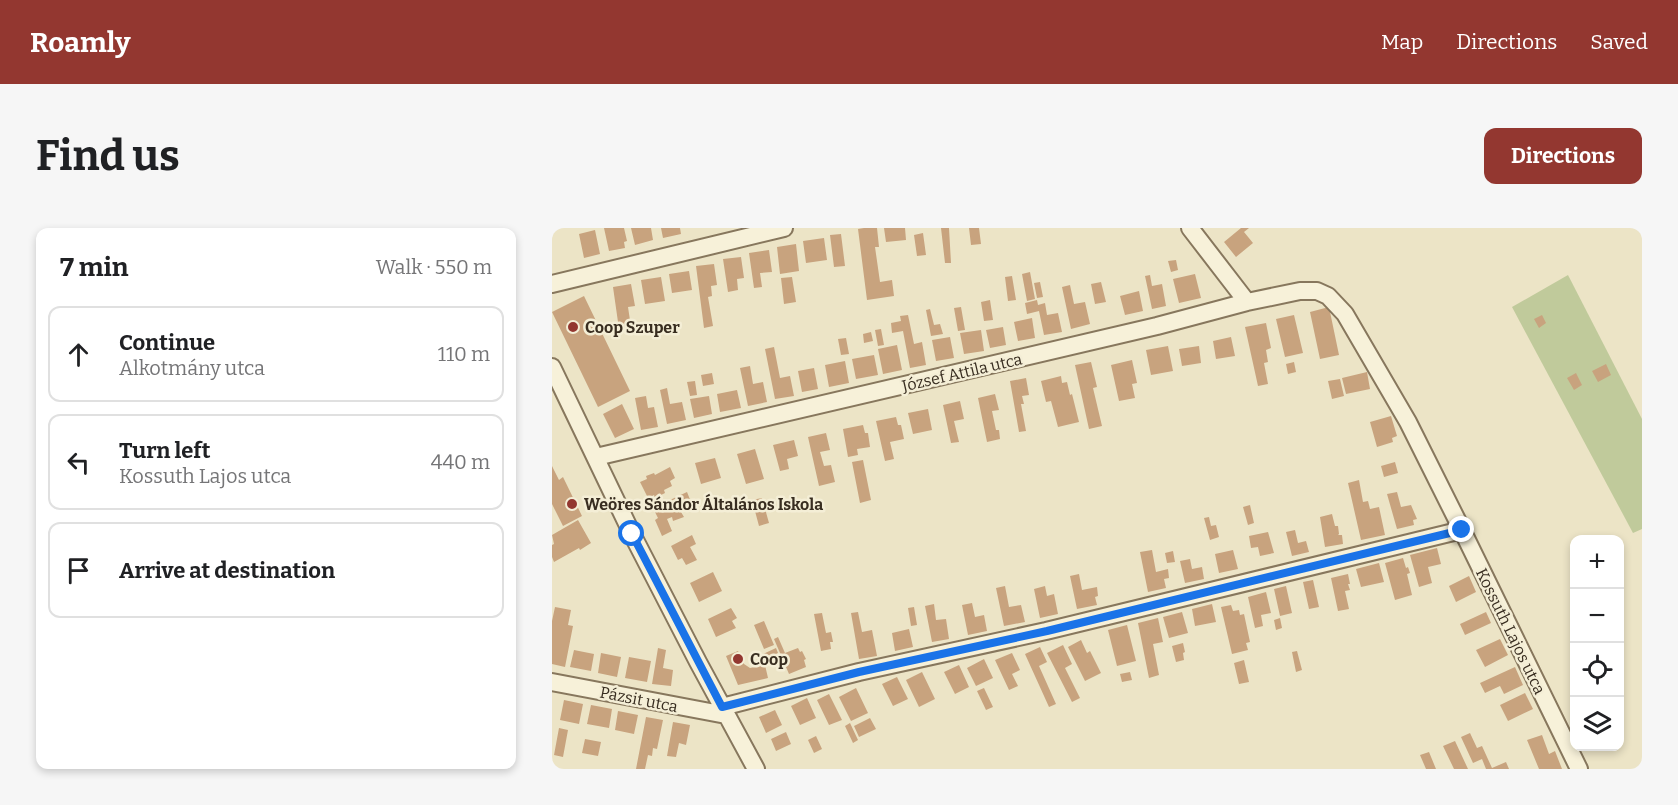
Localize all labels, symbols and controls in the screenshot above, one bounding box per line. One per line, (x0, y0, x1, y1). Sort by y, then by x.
text: Roamly (30, 26, 131, 59)
text: Map (1381, 29, 1423, 55)
text: Directions (1456, 29, 1557, 55)
text: Saved (1590, 29, 1648, 55)
button: Directions (1484, 128, 1642, 184)
text: Find us (36, 131, 180, 181)
text: 7 min (60, 252, 128, 283)
text: Walk · 550 m (376, 255, 492, 279)
place label: Coop Szuper (585, 318, 680, 337)
marker: Coop Szuper (566, 320, 580, 334)
text: Continue (119, 329, 215, 356)
icon: ahead (62, 338, 95, 371)
text: 110 m (438, 342, 490, 366)
street label: József Attila utca (899, 349, 1024, 396)
text: Alkotmány utca (119, 356, 265, 380)
text: Turn left (119, 437, 211, 464)
icon: left (62, 446, 95, 479)
text: 440 m (431, 450, 490, 474)
text: Kossuth Lajos utca (119, 464, 291, 488)
place label: Weöres Sándor Általános Iskola (584, 493, 823, 514)
marker: Weöres Sándor Általános Iskola (565, 497, 579, 511)
route end (1448, 516, 1474, 542)
route start (618, 520, 644, 546)
map controls (1570, 535, 1624, 751)
button: + (1570, 535, 1624, 589)
icon: arrive (62, 554, 95, 587)
text: Arrive at destination (119, 557, 335, 584)
street label: Kossuth Lajos utca (1472, 565, 1549, 698)
button: − (1570, 589, 1624, 643)
button: locate (1570, 643, 1624, 697)
place label: Coop (750, 650, 788, 669)
marker: Coop (731, 652, 745, 666)
street label: Pázsit utca (598, 683, 680, 716)
button: layers (1570, 697, 1624, 751)

